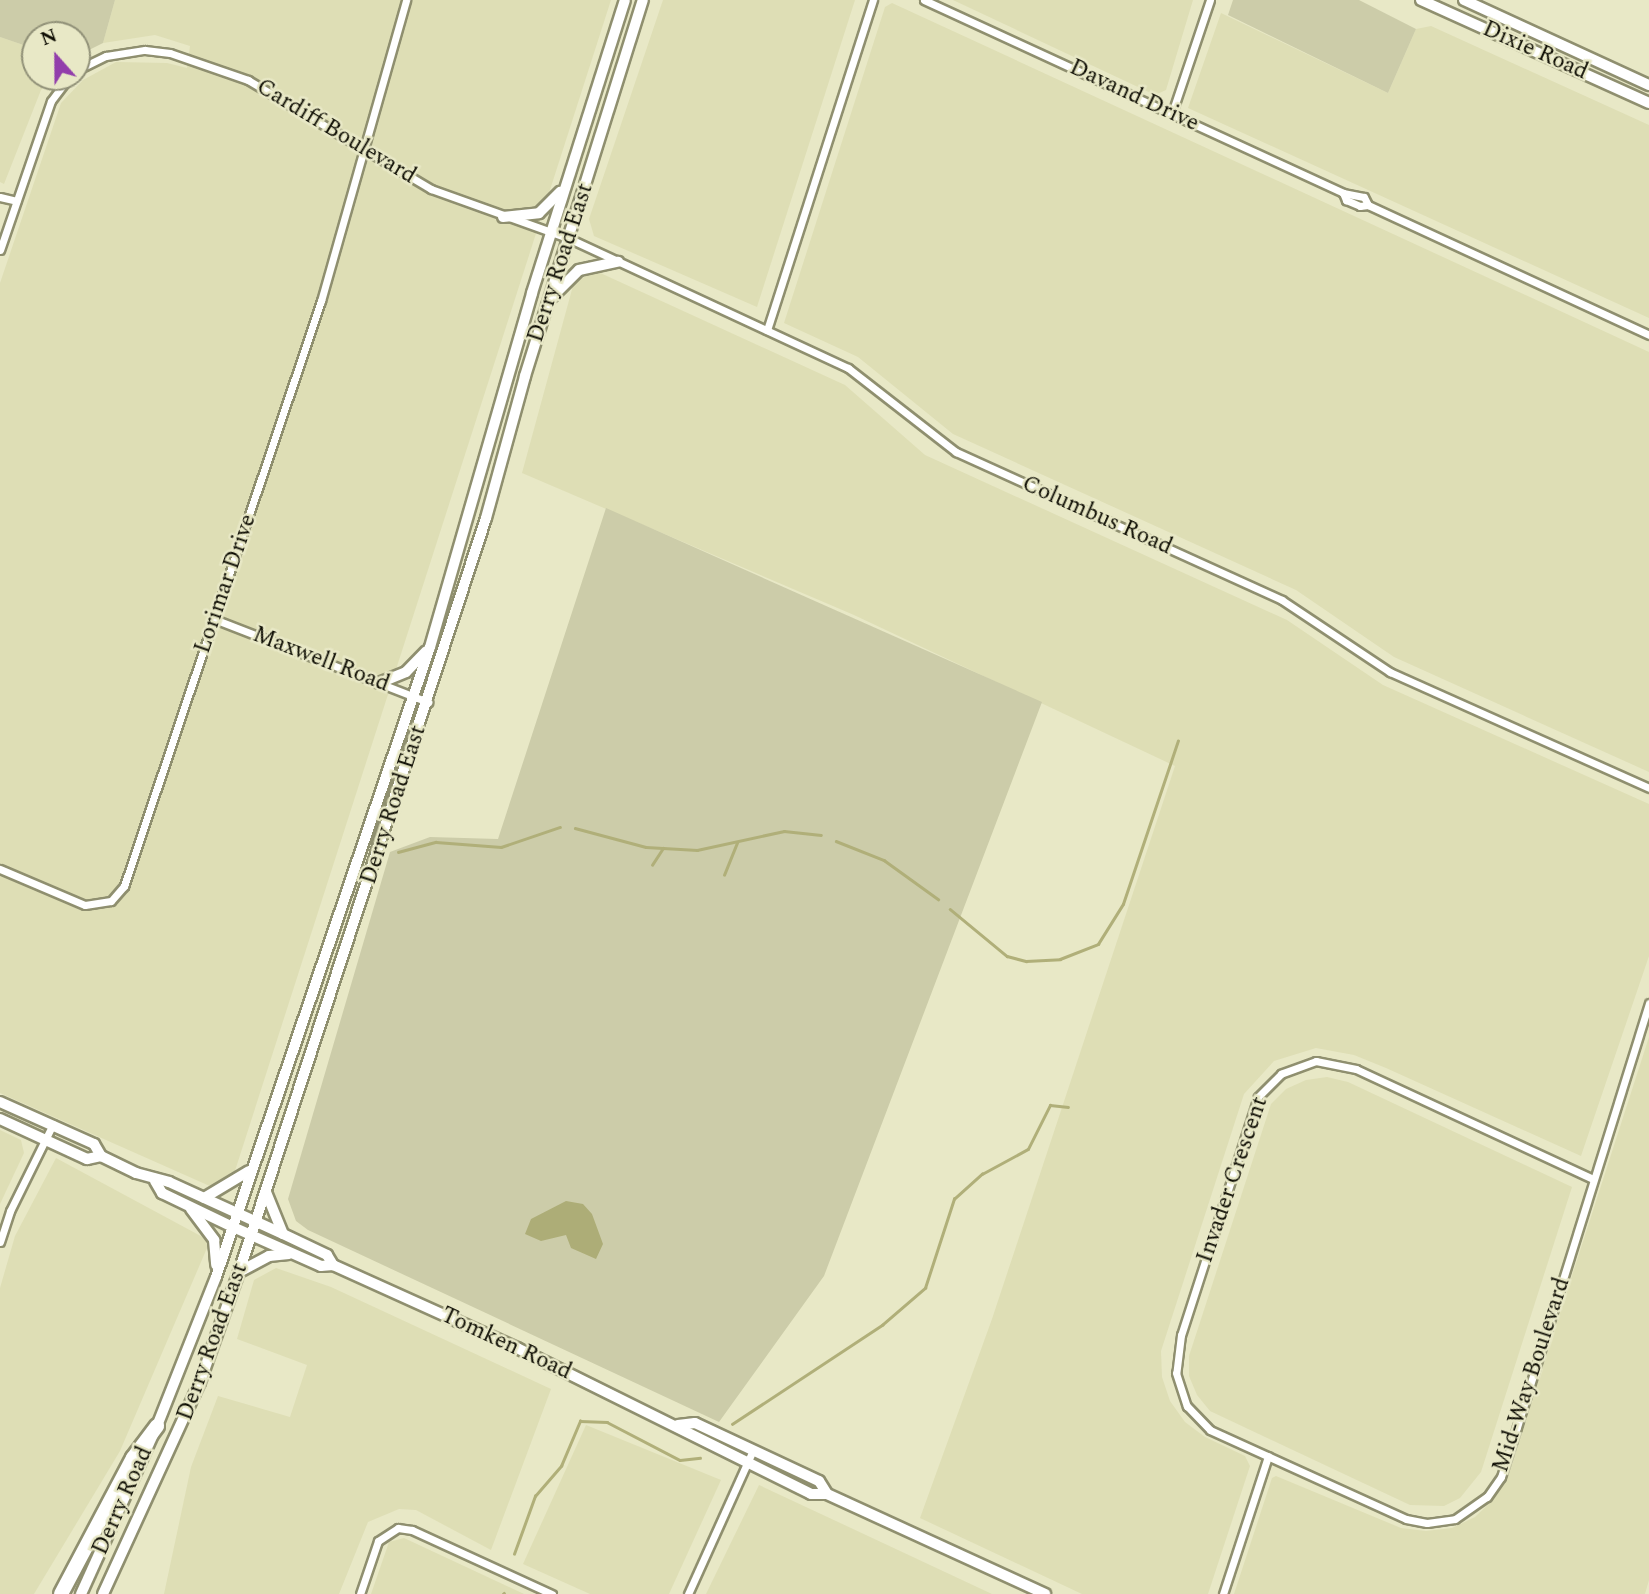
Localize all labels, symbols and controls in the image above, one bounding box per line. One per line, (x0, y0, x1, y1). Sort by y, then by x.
street label: Dixie Road (1478, 16, 1592, 86)
north arrow (21, 21, 91, 91)
text: N (37, 21, 61, 54)
street label: Davand Drive (1065, 54, 1203, 138)
street label: Cardiff Boulevard (251, 73, 421, 191)
street label: Derry Road East (522, 180, 600, 346)
street label: Columbus Road (1018, 471, 1176, 561)
street label: Lorimar Drive (189, 511, 263, 657)
street label: Maxwell Road (249, 621, 393, 699)
street label: Derry Road East (355, 722, 433, 888)
street label: Invader Crescent (1192, 1093, 1274, 1267)
street label: Derry Road East (172, 1259, 254, 1425)
street label: Mid-Way Boulevard (1487, 1274, 1577, 1476)
street label: Tomken Road (436, 1302, 576, 1386)
street label: Derry Road (87, 1442, 159, 1560)

